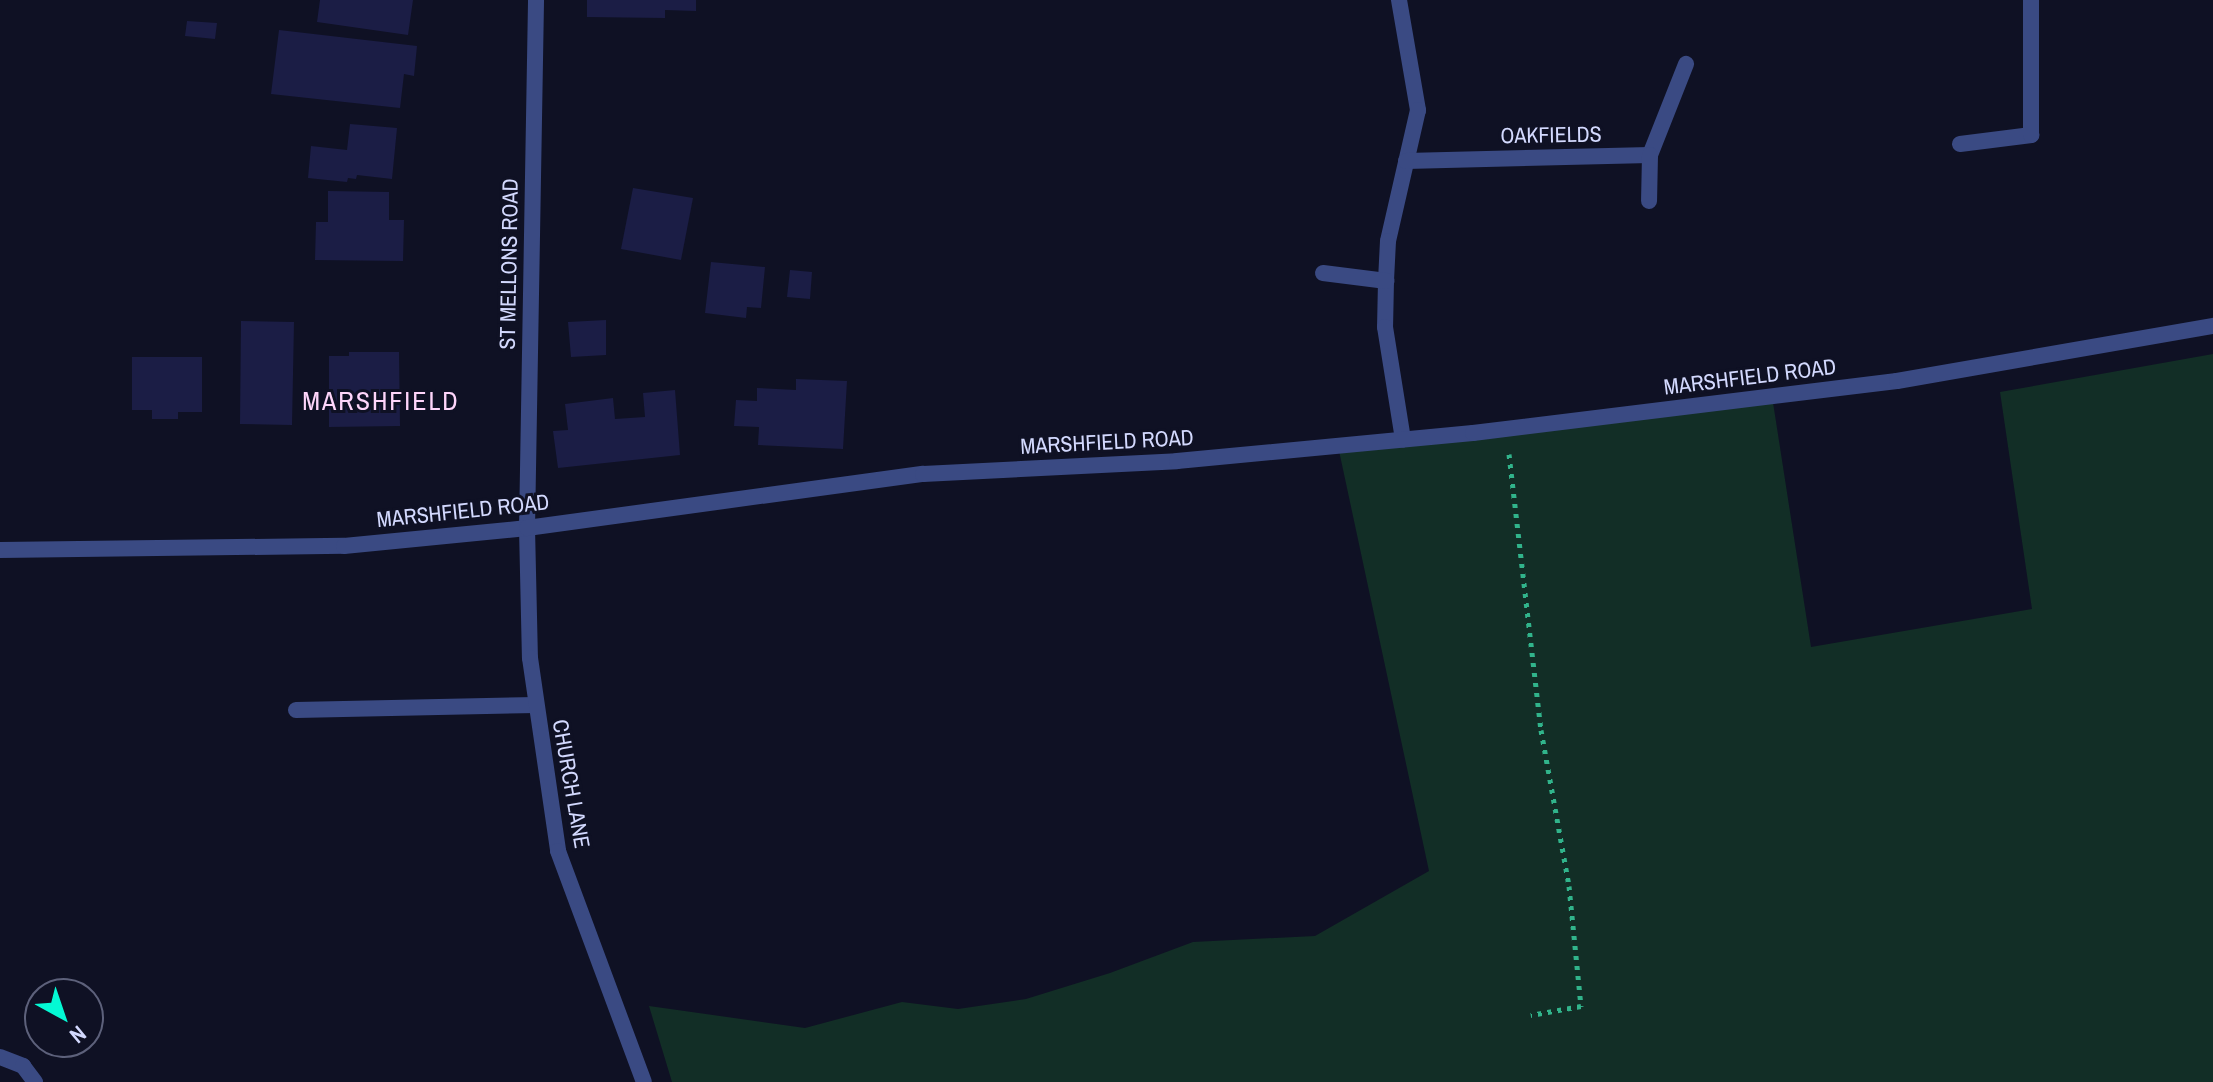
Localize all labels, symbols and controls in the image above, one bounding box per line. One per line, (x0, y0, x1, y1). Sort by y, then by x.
street label: OAKFIELDS (1500, 121, 1602, 149)
street label: ST MELLONS ROAD (494, 178, 524, 350)
street label: MARSHFIELD ROAD (1662, 353, 1838, 401)
district label: MARSHFIELD (302, 385, 460, 417)
street label: MARSHFIELD ROAD (1020, 424, 1194, 460)
street label: MARSHFIELD ROAD (375, 489, 551, 533)
street label: CHURCH LANE (547, 718, 595, 850)
north arrow (24, 978, 104, 1058)
text: N (64, 1019, 93, 1051)

